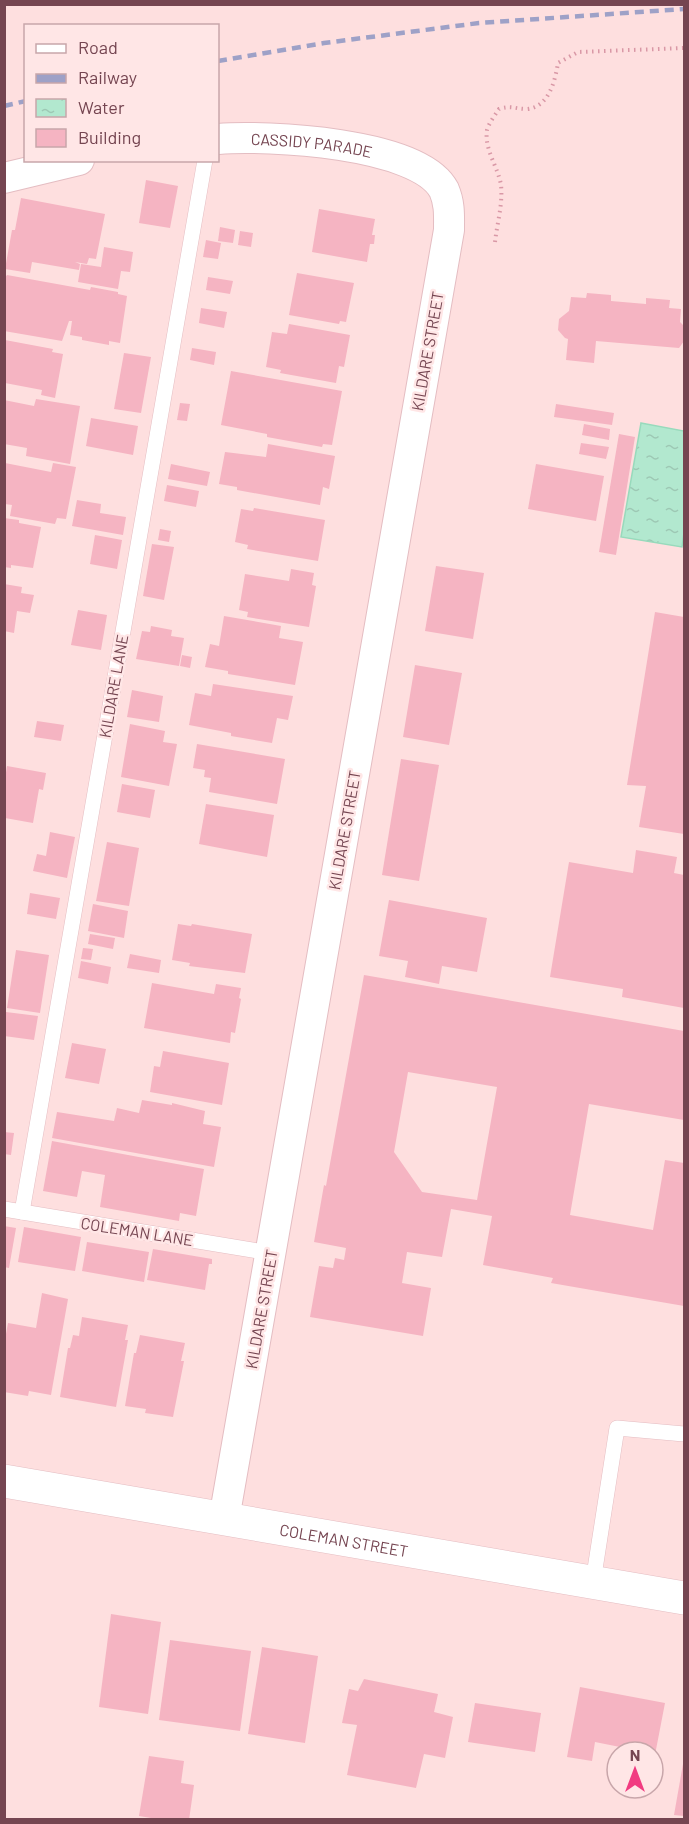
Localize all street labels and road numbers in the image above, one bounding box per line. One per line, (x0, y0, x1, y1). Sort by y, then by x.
street label: CASSIDY PARADE (251, 129, 374, 161)
street label: KILDARE STREET (407, 290, 447, 412)
street label: KILDARE LANE (95, 633, 131, 739)
street label: KILDARE STREET (324, 769, 364, 891)
street label: COLEMAN LANE (80, 1213, 194, 1249)
street label: KILDARE STREET (241, 1248, 281, 1370)
street label: COLEMAN STREET (278, 1519, 410, 1560)

